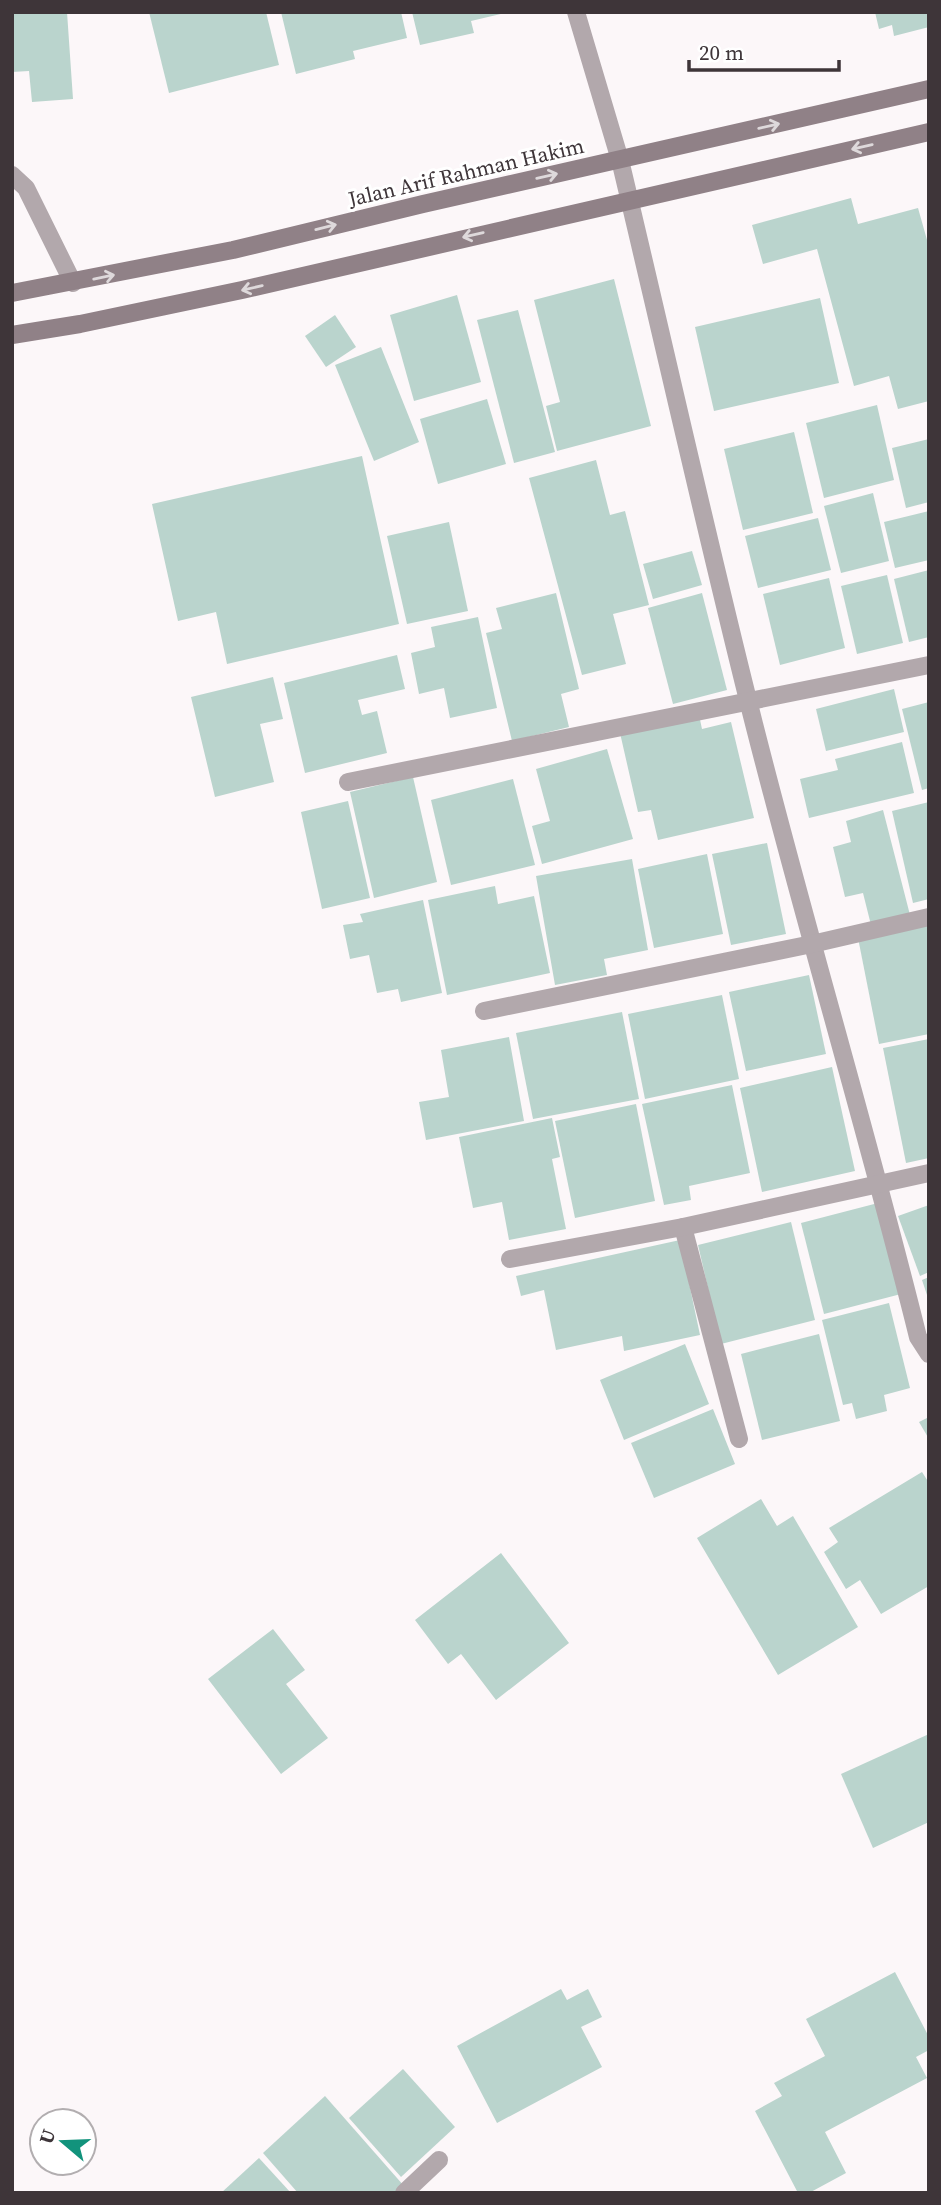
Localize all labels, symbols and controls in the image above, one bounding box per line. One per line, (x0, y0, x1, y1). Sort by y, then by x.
scale bar (689, 28, 839, 72)
text: 20 m (699, 38, 744, 67)
one-way arrow (757, 118, 780, 132)
street label: Jalan Arif Rahman Hakim (344, 131, 587, 213)
one-way arrow (851, 141, 874, 154)
one-way arrow (535, 168, 558, 182)
one-way arrow (314, 220, 337, 234)
one-way arrow (462, 229, 485, 242)
one-way arrow (92, 269, 115, 283)
one-way arrow (241, 281, 264, 295)
north arrow (28, 2107, 98, 2177)
text: U (32, 2126, 62, 2147)

